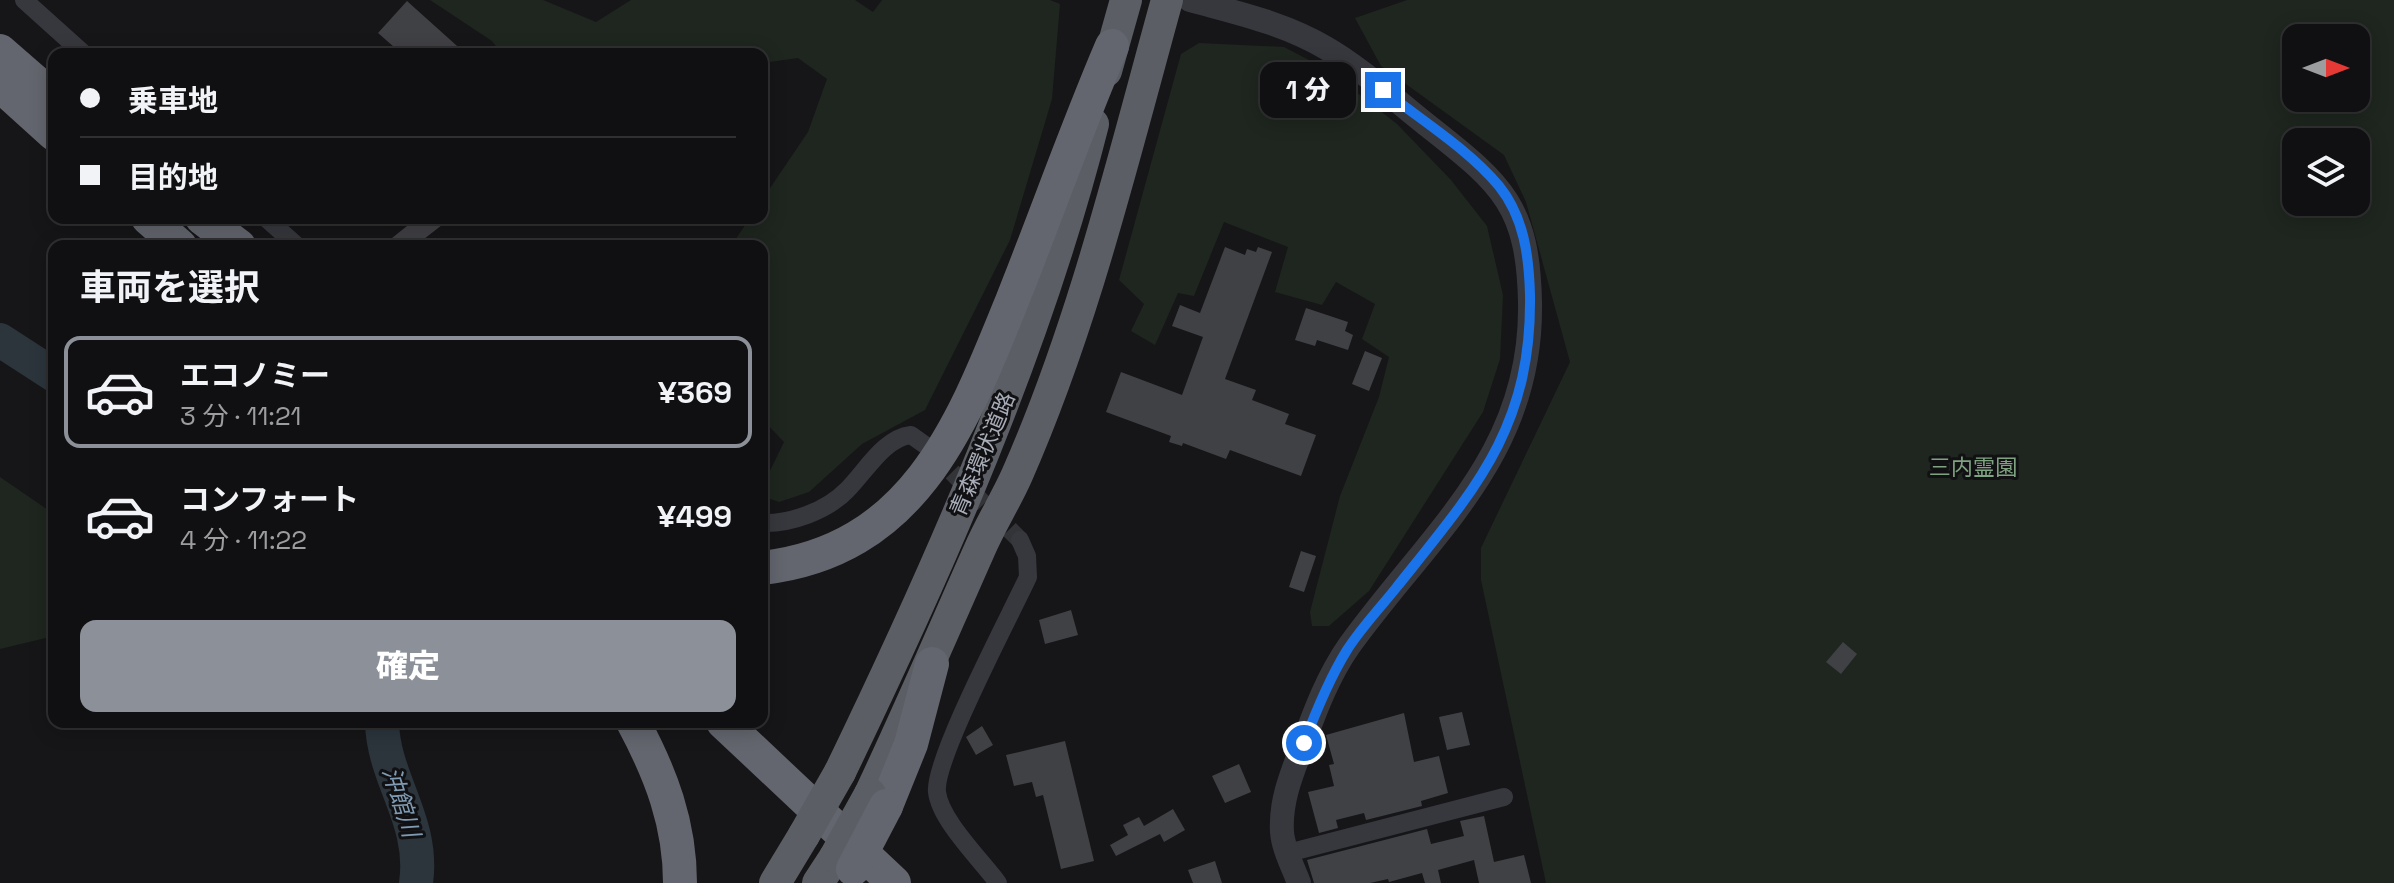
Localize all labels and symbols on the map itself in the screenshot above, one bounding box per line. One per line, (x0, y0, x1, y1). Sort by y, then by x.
north arrow (2282, 24, 2370, 112)
callout: 1 分 (1259, 62, 1355, 118)
route end (1365, 72, 1401, 108)
street label: 青森環状道路 (943, 388, 1021, 520)
park label: 三内霊園 (1929, 453, 2017, 481)
route start (1286, 725, 1322, 761)
water label: 沖館川 (376, 763, 428, 844)

